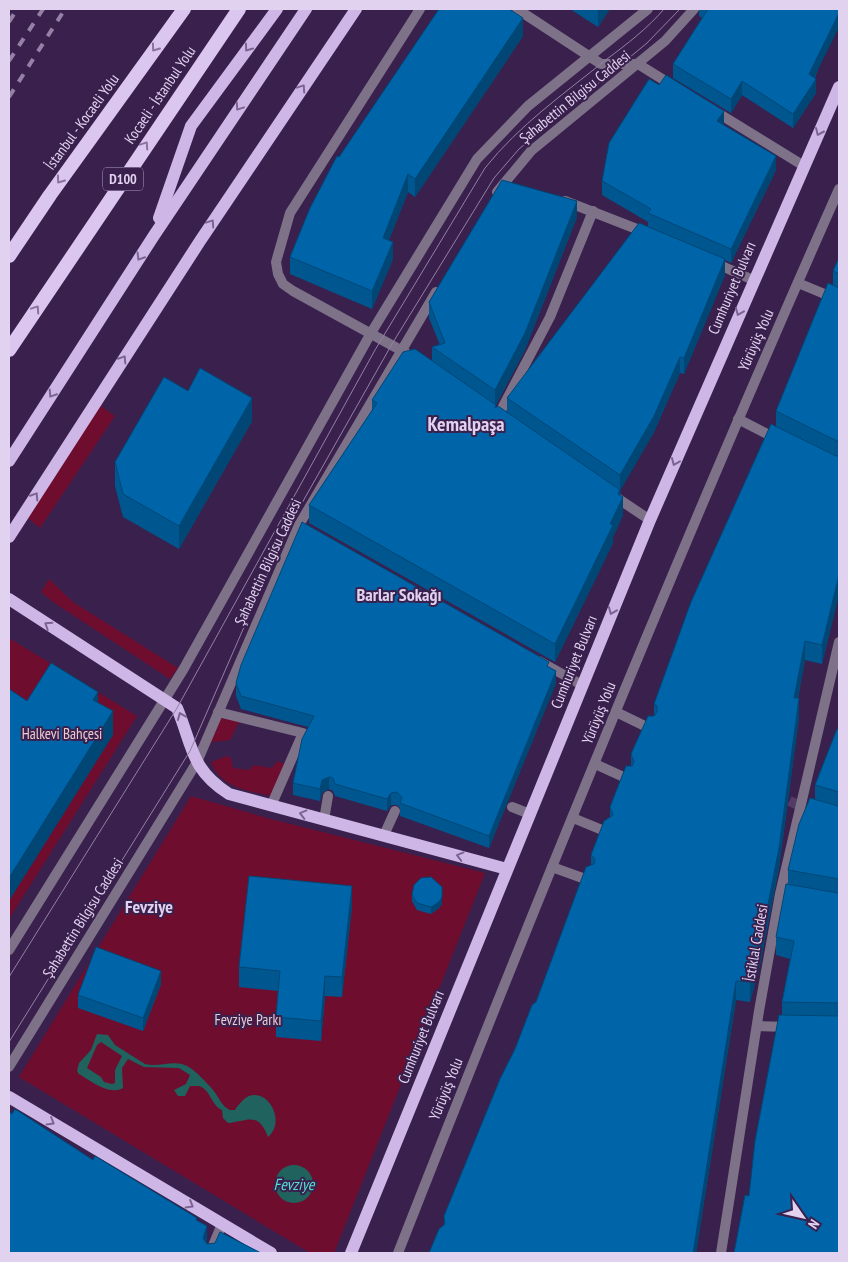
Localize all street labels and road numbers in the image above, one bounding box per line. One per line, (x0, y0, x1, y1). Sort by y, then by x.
street label: Kocaeli - İstanbul Yolu (120, 42, 199, 147)
street label: Şahabettin Bilgisu Caddesi (515, 46, 634, 147)
street label: İstanbul - Kocaeli Yolu (40, 70, 123, 173)
road number: D100 (103, 168, 143, 190)
street label: Cumhuriyet Bulvarı (703, 239, 760, 337)
street label: Yürüyüş Yolu (734, 306, 778, 374)
street label: Şahabettin Bilgisu Caddesi (230, 495, 305, 628)
street label: Cumhuriyet Bulvarı (546, 612, 601, 711)
street label: Yürüyüş Yolu (577, 679, 620, 747)
street label: Şahabettin Bilgisu Caddesi (38, 854, 127, 981)
street label: İstiklal Caddesi (739, 903, 772, 983)
street label: Cumhuriyet Bulvarı (393, 987, 448, 1086)
street label: Yürüyüş Yolu (424, 1055, 467, 1123)

